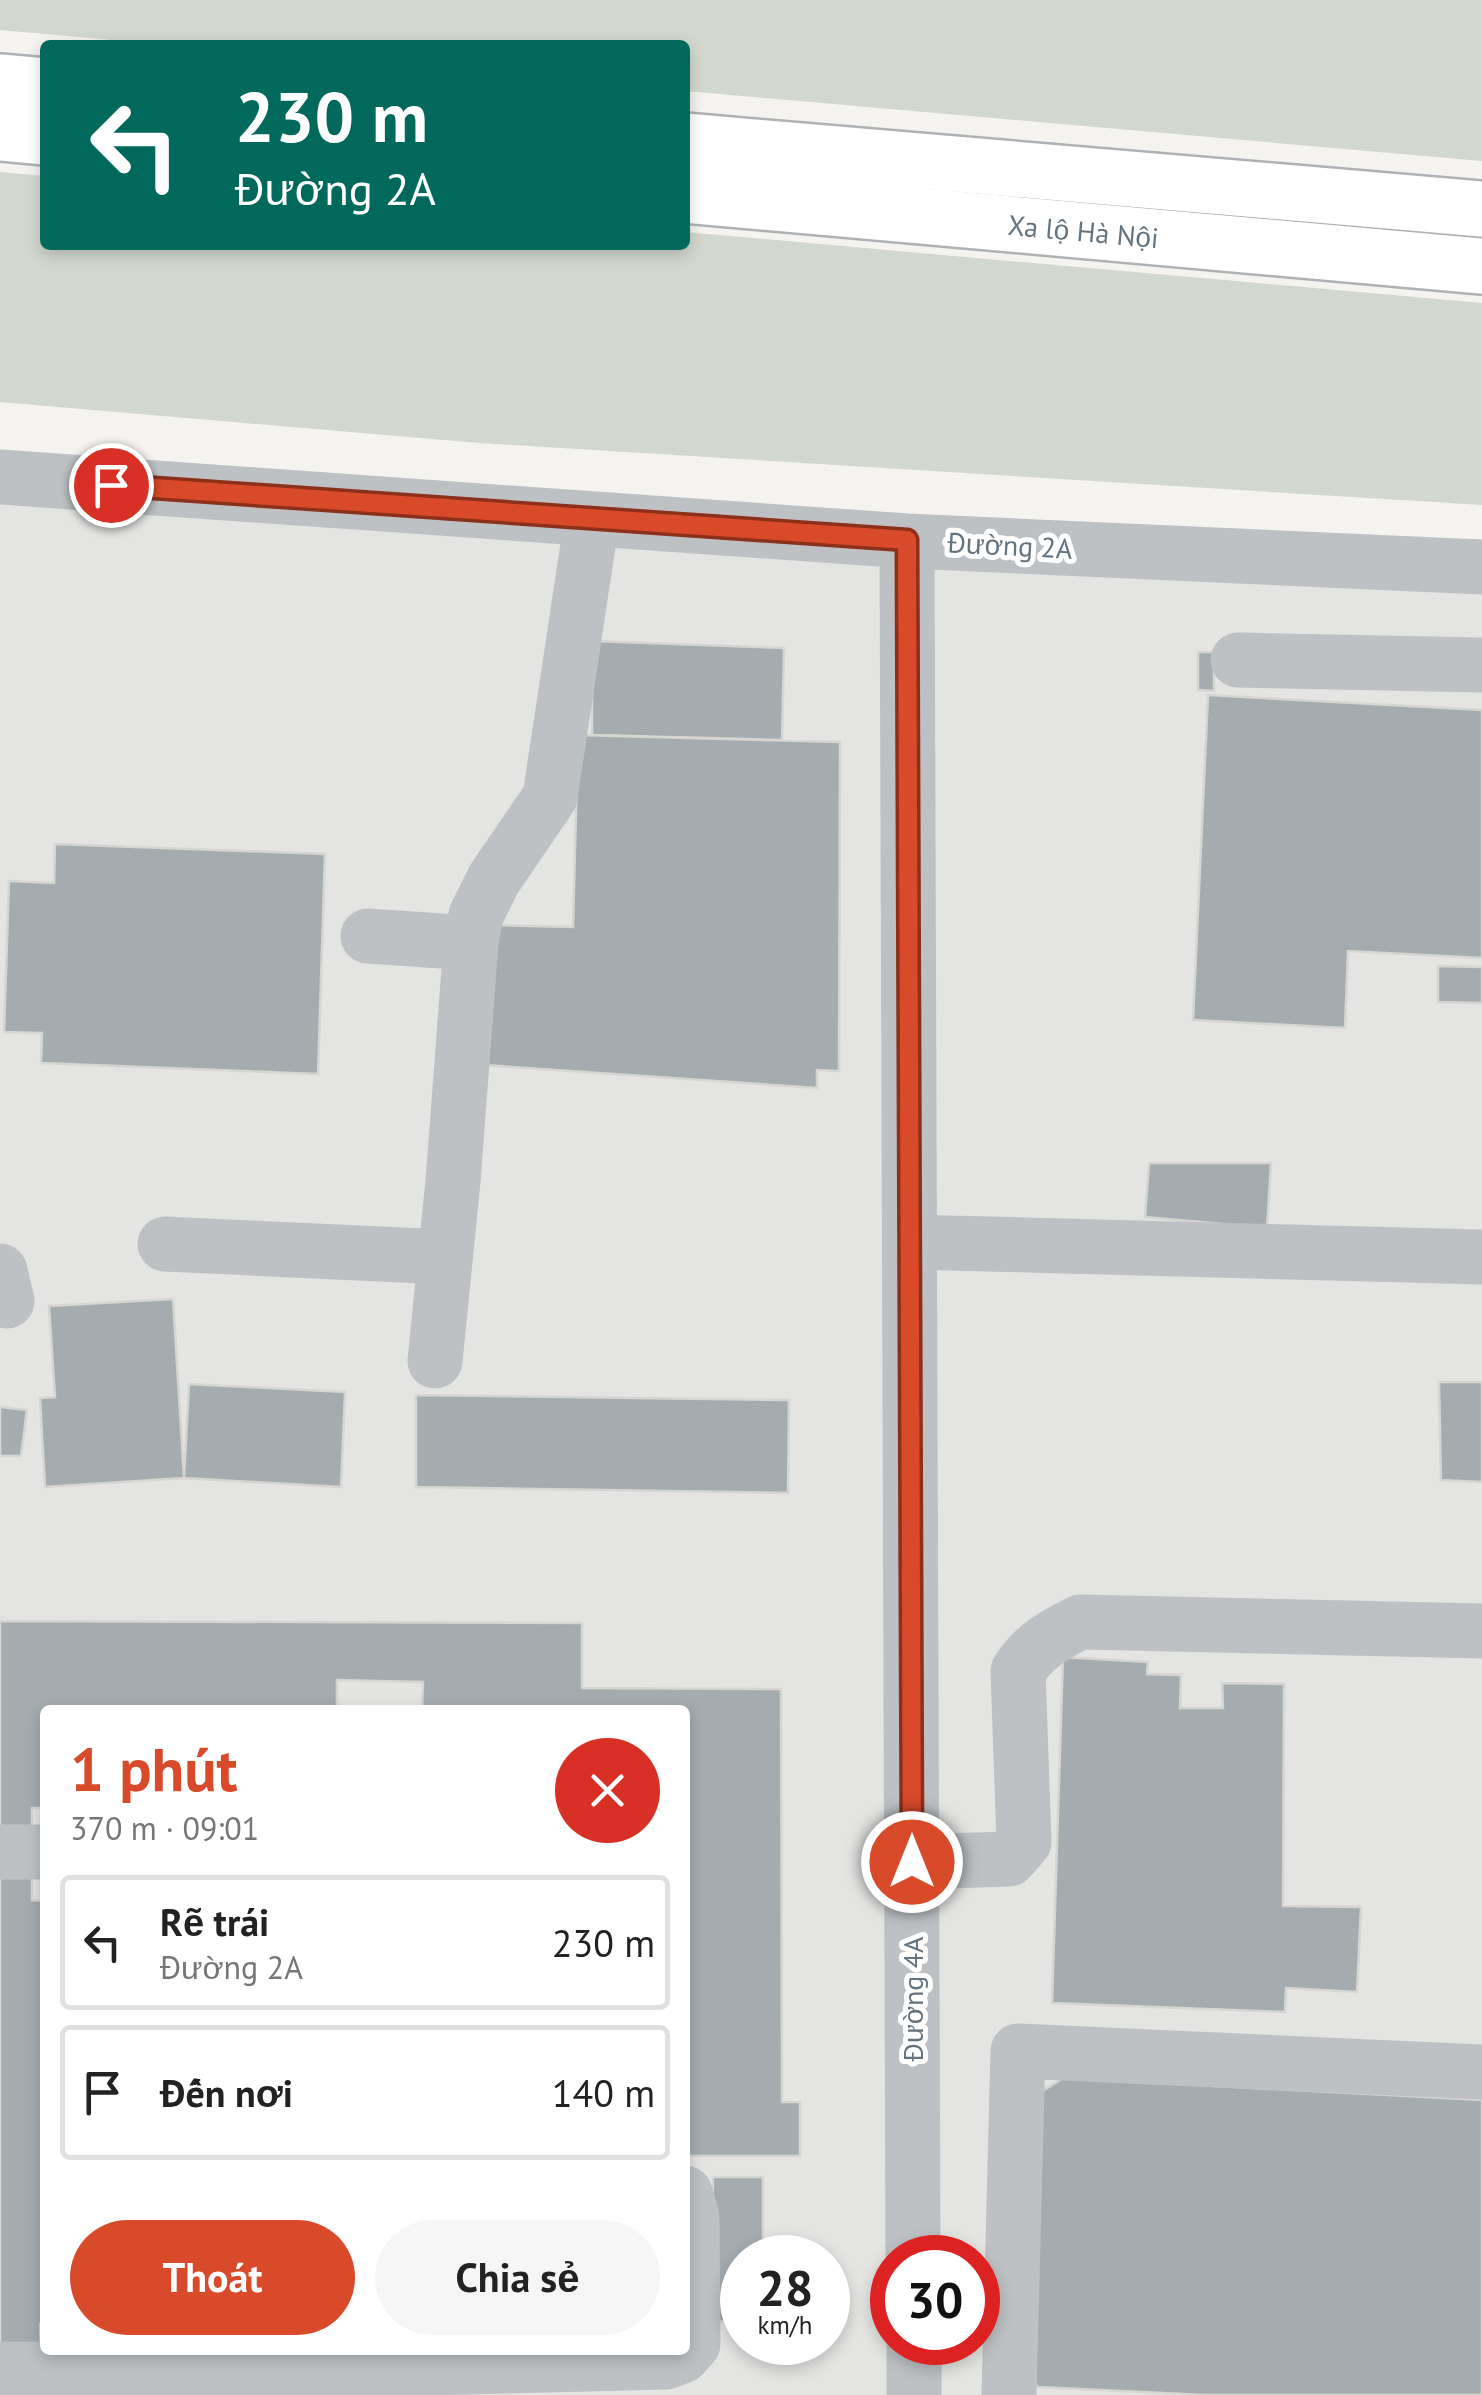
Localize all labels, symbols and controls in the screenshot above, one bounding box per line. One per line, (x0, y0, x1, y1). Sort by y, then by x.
text: 230 m (235, 71, 428, 161)
icon: left (70, 80, 200, 210)
text: Đường 2A (235, 159, 436, 217)
street label: Xa lộ Hà Nội (1006, 205, 1160, 256)
pin (69, 443, 154, 528)
icon: arrive (84, 458, 139, 513)
street label: Đường 2A (946, 523, 1074, 567)
text: 1 phút (70, 1730, 238, 1808)
button: close (555, 1738, 660, 1843)
text: 370 m · 09:01 (70, 1807, 259, 1849)
position arrow (860, 1810, 964, 1914)
text: Rẽ trái (160, 1897, 269, 1946)
icon: left (75, 1915, 130, 1970)
text: 230 m (552, 1918, 655, 1967)
street label: Đường 4A (894, 1936, 931, 2063)
text: Đường 2A (160, 1946, 303, 1988)
icon: arrive (75, 2065, 130, 2120)
text: Đến nơi (160, 2068, 293, 2117)
text: 140 m (552, 2068, 655, 2117)
button: Thoát (70, 2220, 355, 2335)
button: Chia sẻ (375, 2220, 660, 2335)
speed limit sign: 30 (870, 2235, 1000, 2365)
text: 28 (757, 2255, 813, 2320)
text: km/h (758, 2309, 812, 2341)

